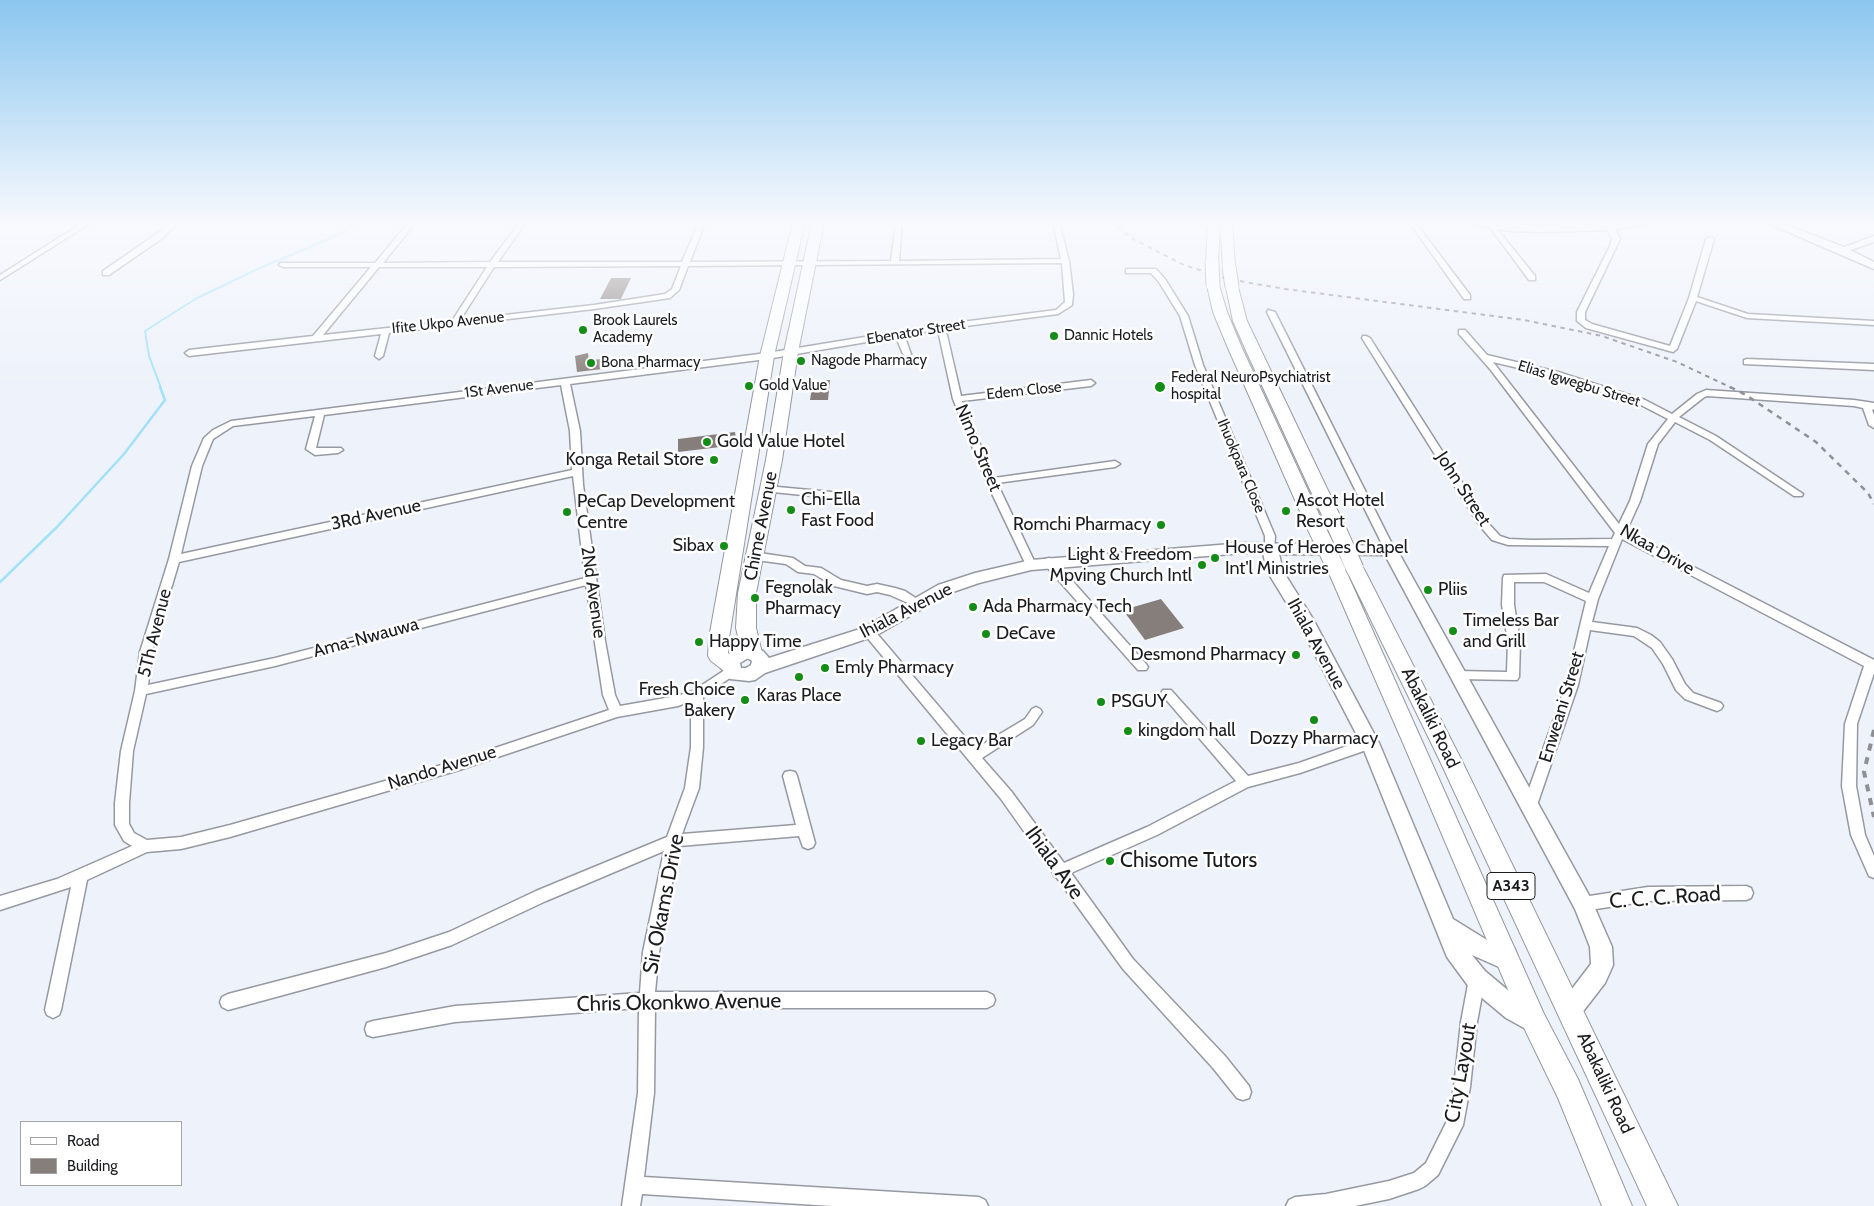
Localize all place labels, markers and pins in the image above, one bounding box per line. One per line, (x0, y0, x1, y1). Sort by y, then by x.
place label: Brook Laurels Academy (593, 312, 678, 347)
marker: Brook Laurels Academy (577, 324, 589, 336)
place label: Dannic Hotels (1064, 327, 1153, 345)
marker: Dannic Hotels (1048, 330, 1060, 342)
place label: Nagode Pharmacy (811, 352, 927, 370)
place label: Bona Pharmacy (601, 354, 700, 372)
marker: Nagode Pharmacy (795, 355, 807, 367)
marker: Bona Pharmacy (585, 357, 597, 369)
place label: Federal NeuroPsychiatrist hospital (1171, 369, 1331, 404)
place label: Gold Value (759, 377, 827, 395)
marker: Gold Value (743, 380, 755, 392)
marker: Federal NeuroPsychiatrist hospital (1153, 380, 1167, 394)
place label: Gold Value Hotel (717, 431, 845, 453)
marker: Gold Value Hotel (701, 436, 713, 448)
place label: Konga Retail Store (565, 449, 704, 471)
marker: Konga Retail Store (708, 454, 720, 466)
place label: Chi-Ella Fast Food (801, 489, 874, 532)
place label: Ascot Hotel Resort (1296, 490, 1384, 532)
place label: PeCap Development Centre (577, 491, 735, 534)
marker: Chi-Ella Fast Food (785, 504, 797, 516)
marker: Ascot Hotel Resort (1280, 505, 1292, 517)
marker: PeCap Development Centre (561, 506, 573, 518)
place label: Romchi Pharmacy (1013, 514, 1151, 536)
marker: Romchi Pharmacy (1155, 519, 1167, 531)
place label: Sibax (673, 535, 714, 557)
place label: House of Heroes Chapel Int'l Ministries (1225, 537, 1408, 580)
marker: Sibax (718, 540, 730, 552)
place label: Light & Freedom Mpving Church Intl (1050, 544, 1192, 586)
marker: House of Heroes Chapel Int'l Ministries (1209, 552, 1221, 564)
marker: Light & Freedom Mpving Church Intl (1196, 559, 1208, 571)
place label: Fegnolak Pharmacy (765, 577, 841, 620)
place label: Pliis (1438, 579, 1468, 601)
marker: Pliis (1422, 584, 1434, 596)
marker: Fegnolak Pharmacy (749, 592, 761, 604)
place label: Ada Pharmacy Tech (983, 596, 1132, 618)
marker: Ada Pharmacy Tech (967, 601, 979, 613)
place label: Timeless Bar and Grill (1463, 610, 1559, 652)
place label: DeCave (996, 623, 1055, 645)
marker: Timeless Bar and Grill (1447, 625, 1459, 637)
marker: DeCave (980, 628, 992, 640)
place label: Happy Time (709, 631, 801, 653)
marker: Happy Time (693, 636, 705, 648)
place label: Desmond Pharmacy (1131, 644, 1286, 666)
marker: Desmond Pharmacy (1290, 649, 1302, 661)
place label: Emly Pharmacy (835, 657, 954, 679)
marker: Emly Pharmacy (819, 662, 831, 674)
marker: Karas Place (793, 671, 805, 683)
place label: Fresh Choice Bakery (639, 679, 735, 722)
place label: Karas Place (757, 685, 841, 707)
place label: PSGUY (1111, 691, 1167, 713)
marker: Fresh Choice Bakery (739, 694, 751, 706)
marker: PSGUY (1095, 696, 1107, 708)
marker: Dozzy Pharmacy (1308, 714, 1320, 726)
place label: kingdom hall (1138, 720, 1236, 742)
marker: kingdom hall (1122, 725, 1134, 737)
place label: Dozzy Pharmacy (1250, 728, 1378, 750)
place label: Legacy Bar (931, 730, 1013, 752)
marker: Legacy Bar (915, 735, 927, 747)
place label: Chisome Tutors (1120, 848, 1257, 874)
marker: Chisome Tutors (1104, 855, 1116, 867)

